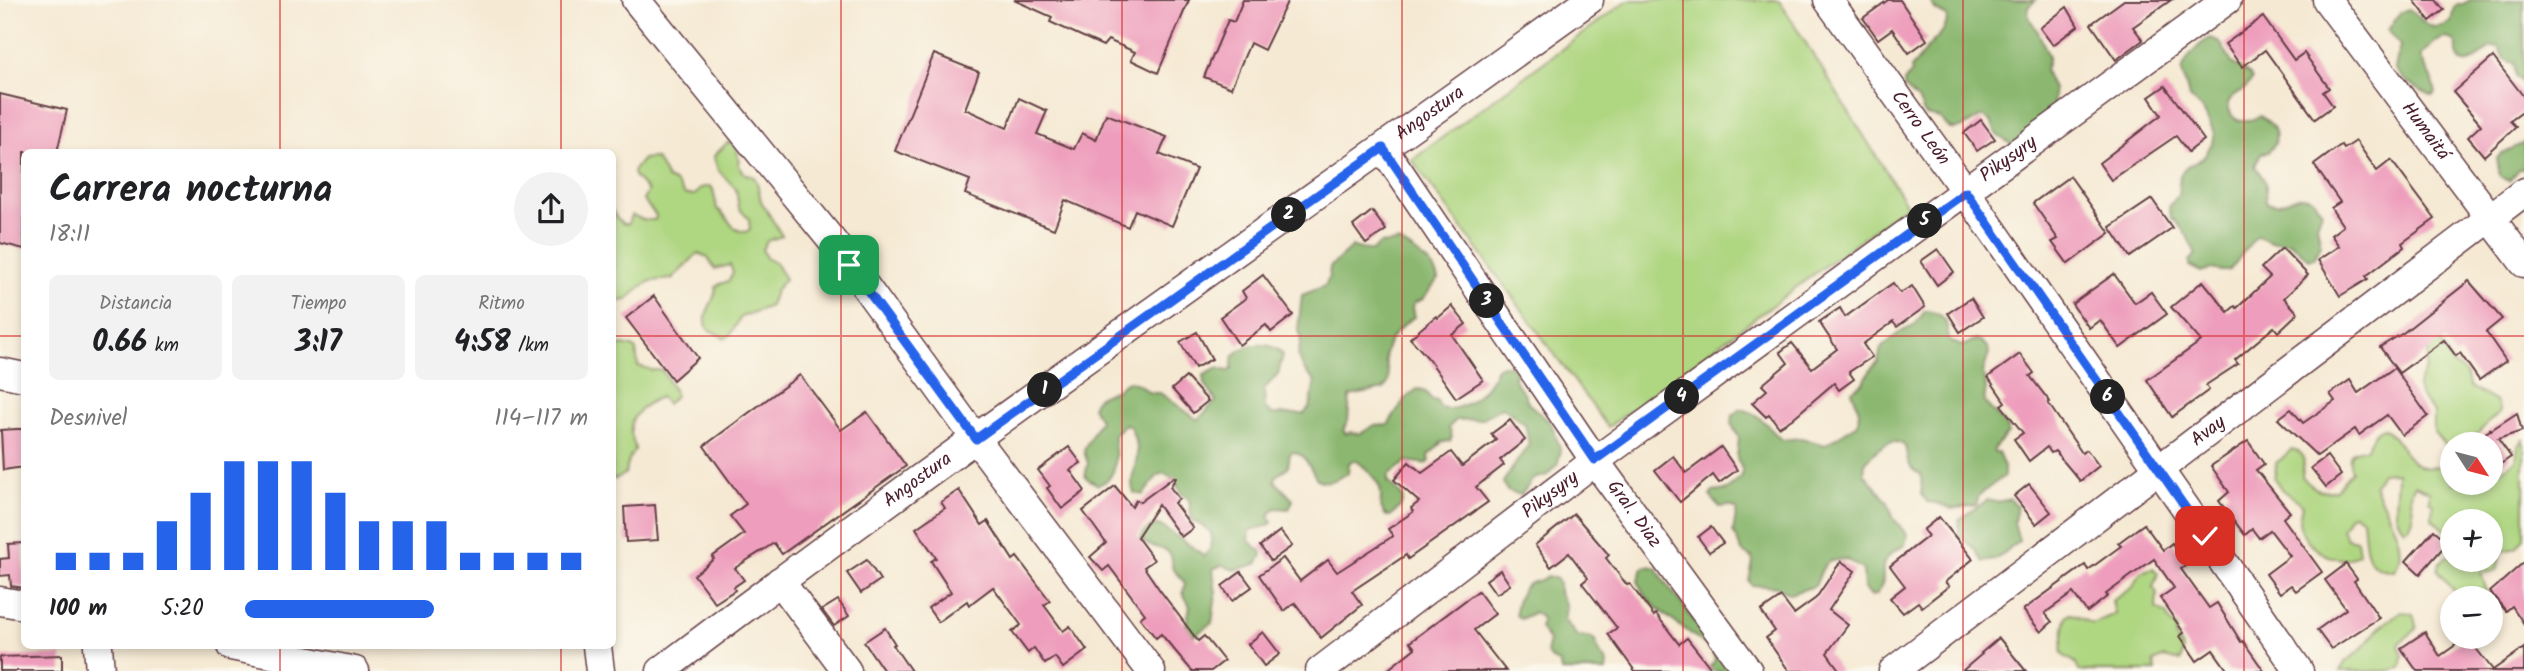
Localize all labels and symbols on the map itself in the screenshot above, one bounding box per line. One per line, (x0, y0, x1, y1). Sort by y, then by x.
street label: Angostura (1389, 78, 1471, 149)
street label: Cerro León (1883, 84, 1958, 172)
street label: Humaitá (2393, 96, 2459, 169)
street label: Pikysyry (1974, 127, 2045, 191)
pin: 2 (1272, 198, 1306, 232)
pin: 5 (1908, 204, 1942, 238)
pin (819, 235, 879, 295)
pin: 3 (1470, 284, 1504, 318)
pin: 1 (1028, 372, 1062, 408)
pin: 4 (1664, 380, 1700, 414)
pin: 6 (2090, 380, 2126, 414)
street label: Avay (2184, 408, 2233, 455)
north arrow (2440, 432, 2502, 495)
street label: Angostura (877, 445, 959, 516)
street label: Pikysyry (1516, 463, 1586, 527)
street label: Gral. Diaz (1599, 474, 1669, 555)
pin (2175, 506, 2235, 566)

